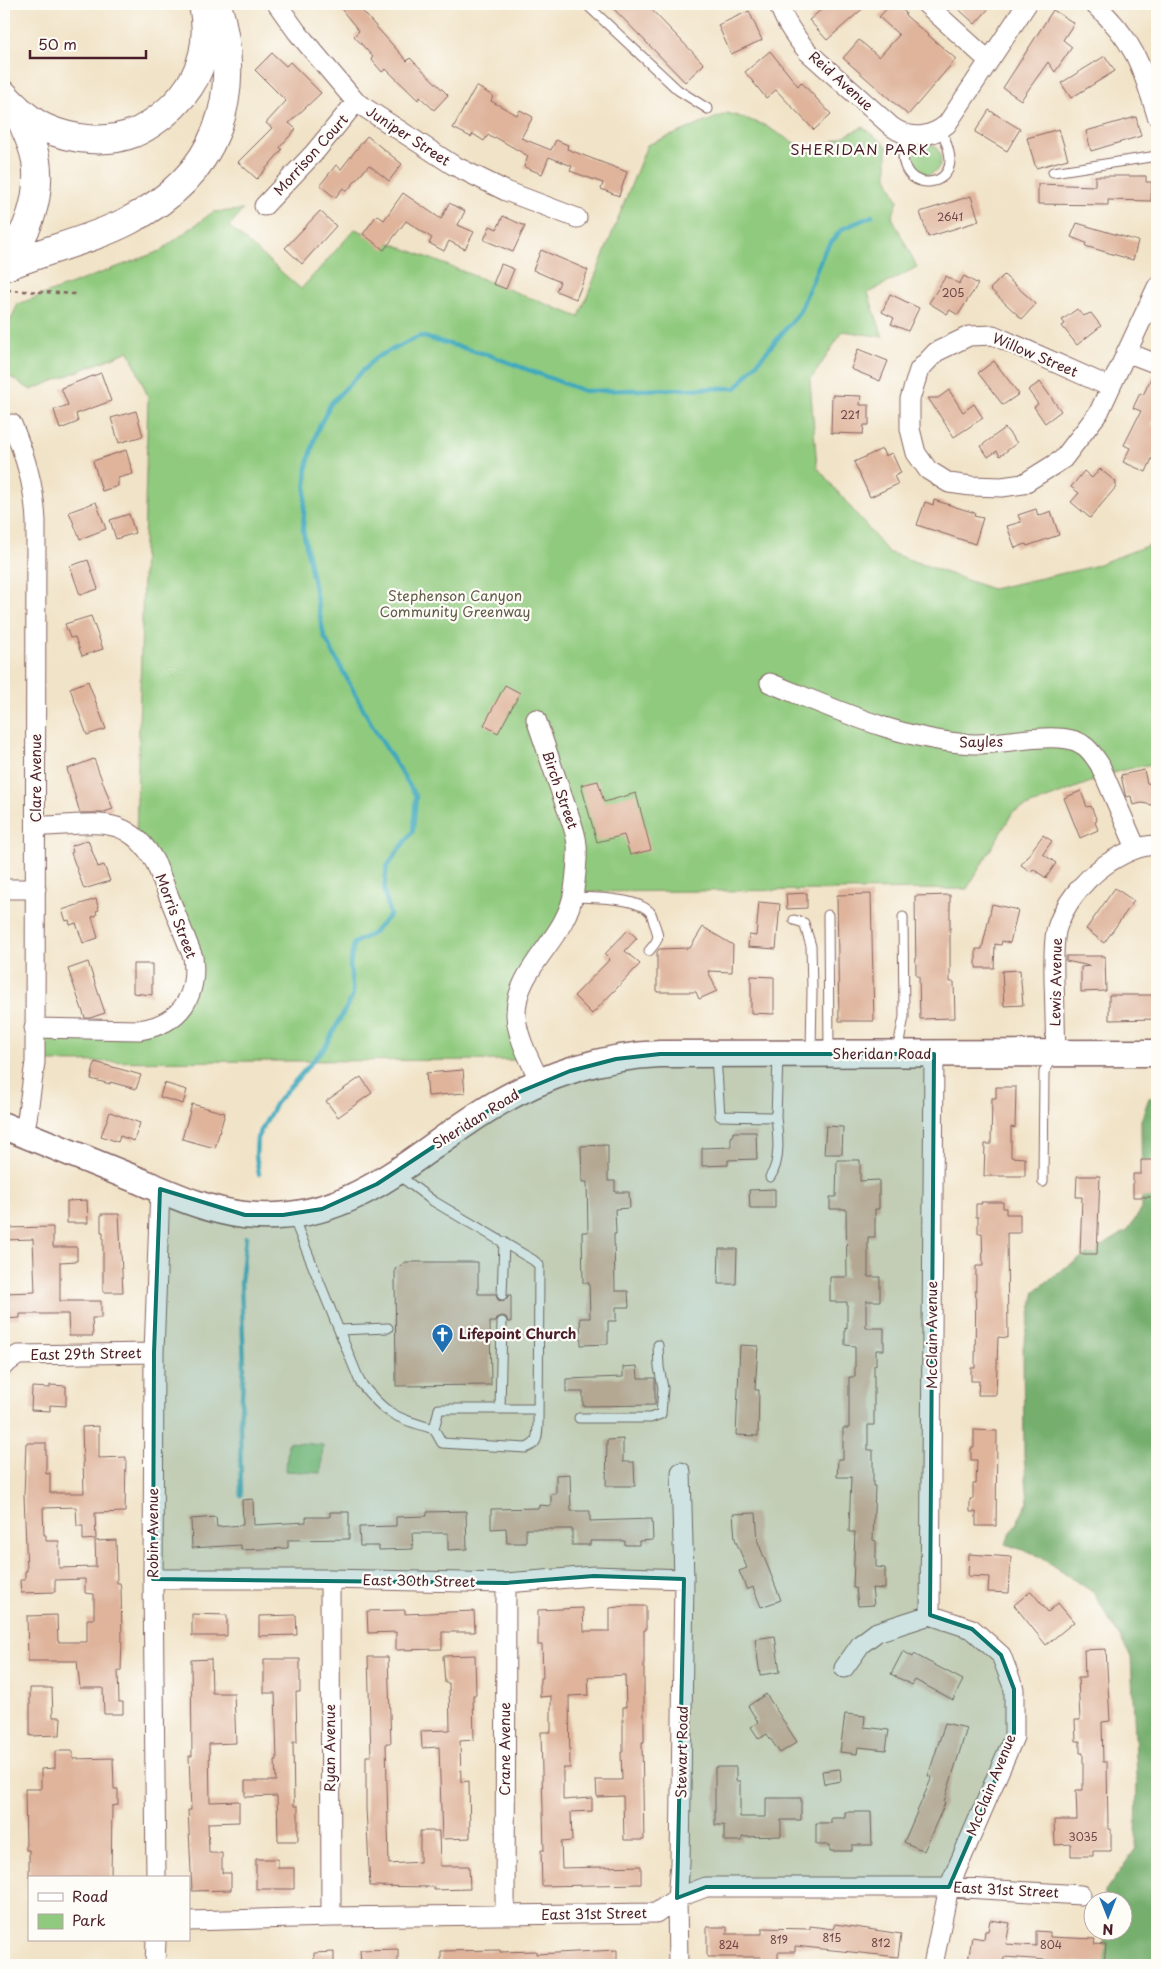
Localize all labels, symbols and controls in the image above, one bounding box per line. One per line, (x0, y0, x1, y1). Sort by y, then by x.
scale bar (30, 28, 146, 60)
text: 50 m (38, 32, 77, 55)
street label: Reid Avenue (805, 46, 878, 116)
street label: Juniper Street (362, 100, 455, 171)
street label: Morrison Court (268, 109, 353, 200)
district label: SHERIDAN PARK (790, 137, 930, 160)
house number: 2641 (937, 208, 963, 225)
house number: 205 (942, 284, 964, 301)
street label: Willow Street (989, 327, 1081, 382)
house number: 221 (840, 406, 860, 423)
park label: Stephenson Canyon Community Greenway (380, 585, 530, 622)
street label: Sayles (959, 731, 1003, 752)
street label: Clare Avenue (25, 733, 46, 822)
street label: Birch Street (537, 748, 584, 832)
street label: Morris Street (151, 870, 202, 962)
street label: Lewis Avenue (1044, 937, 1067, 1026)
street label: Sheridan Road (833, 1043, 931, 1064)
street label: Sheridan Road (428, 1083, 523, 1154)
street label: McClain Avenue (921, 1281, 942, 1389)
church icon: Lifepoint Church (431, 1322, 455, 1353)
place label: Lifepoint Church (459, 1323, 576, 1344)
street label: East 29th Street (30, 1342, 142, 1365)
street label: Robin Avenue (142, 1487, 163, 1578)
street label: East 30th Street (362, 1569, 476, 1592)
street label: Crane Avenue (494, 1702, 515, 1796)
street label: Ryan Avenue (319, 1704, 340, 1792)
street label: Stewart Road (670, 1706, 693, 1798)
street label: McClain Avenue (961, 1730, 1021, 1839)
house number: 3035 (1069, 1828, 1098, 1845)
legend (28, 1876, 190, 1942)
street label: East 31st Street (953, 1876, 1059, 1903)
text: Road (72, 1884, 108, 1907)
north arrow (1084, 1892, 1134, 1942)
street label: East 31st Street (541, 1902, 647, 1925)
text: Park (72, 1908, 106, 1931)
text: N (1102, 1919, 1114, 1940)
house number: 815 (823, 1929, 841, 1946)
house number: 819 (770, 1931, 788, 1948)
house number: 812 (871, 1934, 891, 1951)
house number: 824 (719, 1936, 739, 1953)
house number: 804 (1040, 1936, 1062, 1953)

